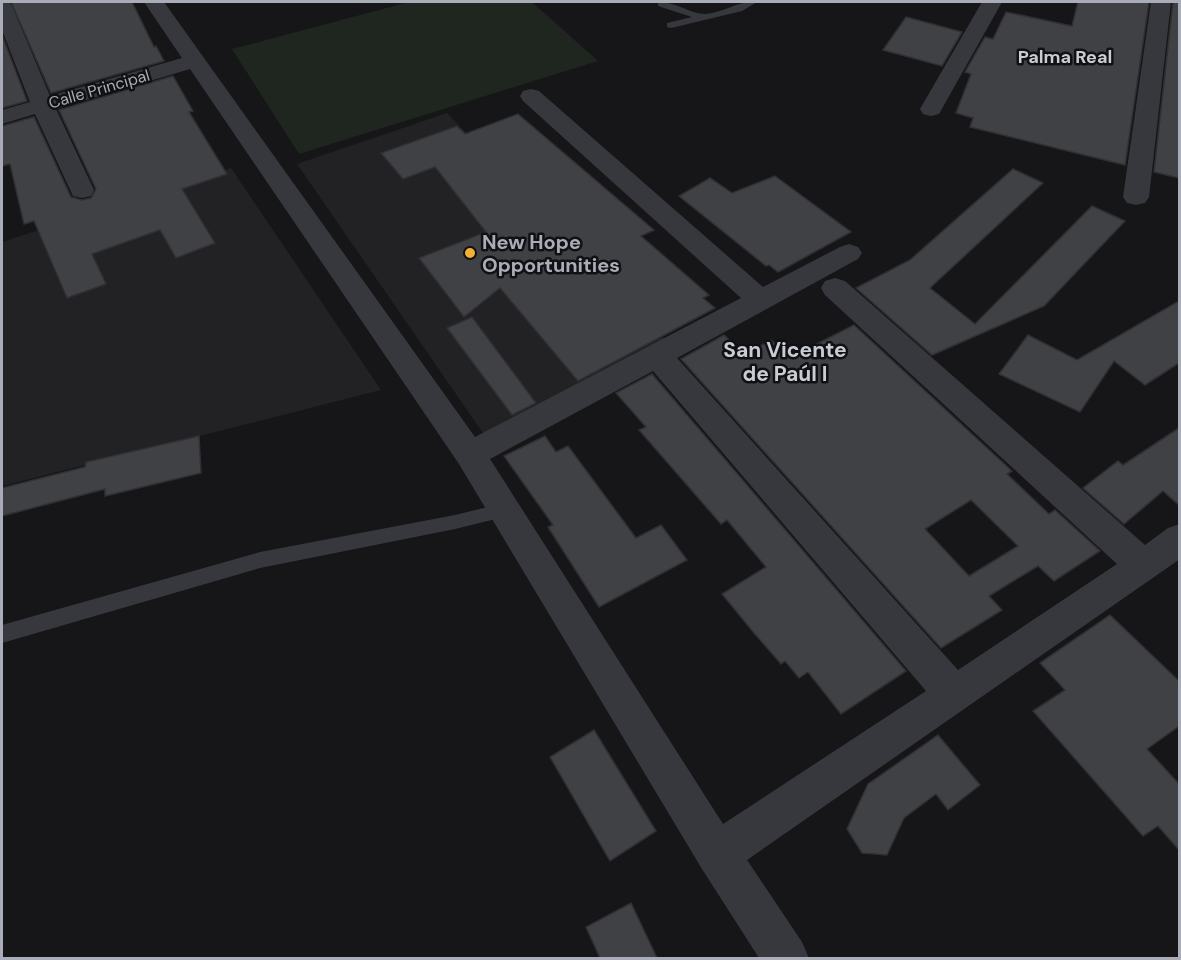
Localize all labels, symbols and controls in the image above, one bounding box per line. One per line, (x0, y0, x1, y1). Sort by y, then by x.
district label: Palma Real (1018, 45, 1112, 69)
street label: Calle Principal (46, 65, 152, 113)
place label: New Hope Opportunities (482, 229, 620, 278)
marker: New Hope Opportunities (463, 246, 477, 260)
district label: San Vicente de Paúl I (723, 336, 847, 388)

